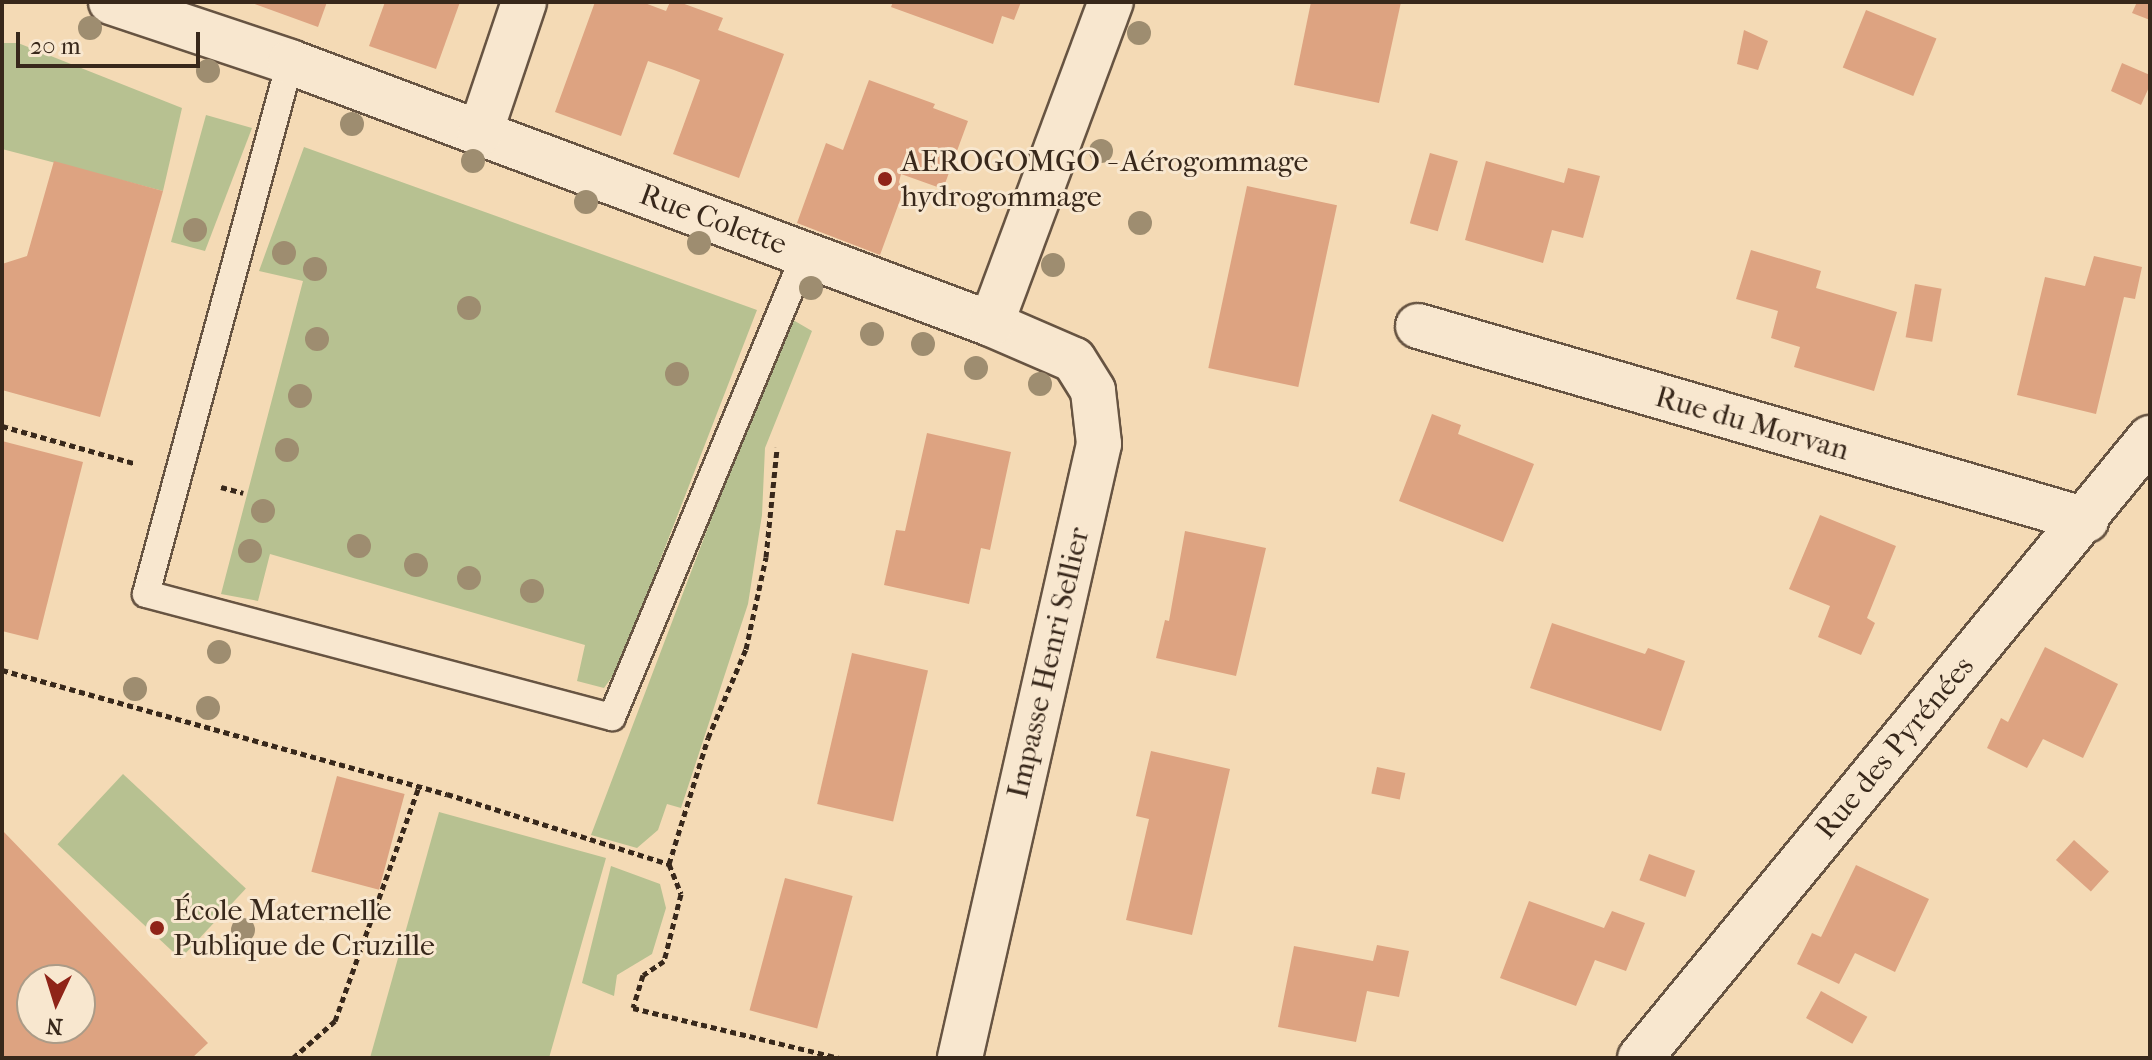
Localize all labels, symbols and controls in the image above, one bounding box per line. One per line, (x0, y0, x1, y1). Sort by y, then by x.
scale bar (20, 16, 204, 66)
text: 20 m (30, 32, 81, 60)
place label: AEROGOMGO - Aérogommage hydrogommage (901, 144, 1308, 214)
marker: AEROGOMGO - Aérogommage hydrogommage (876, 170, 894, 188)
street label: Rue Colette (635, 177, 791, 263)
street label: Rue du Morvan (1651, 379, 1853, 469)
street label: Impasse Henri Sellier (1000, 524, 1098, 802)
street label: Rue des Pyrénées (1808, 649, 1982, 847)
place label: École Maternelle Publique de Cruzille (173, 893, 435, 964)
marker: École Maternelle Publique de Cruzille (148, 919, 166, 937)
north arrow (16, 964, 96, 1044)
text: N (45, 1012, 64, 1039)

